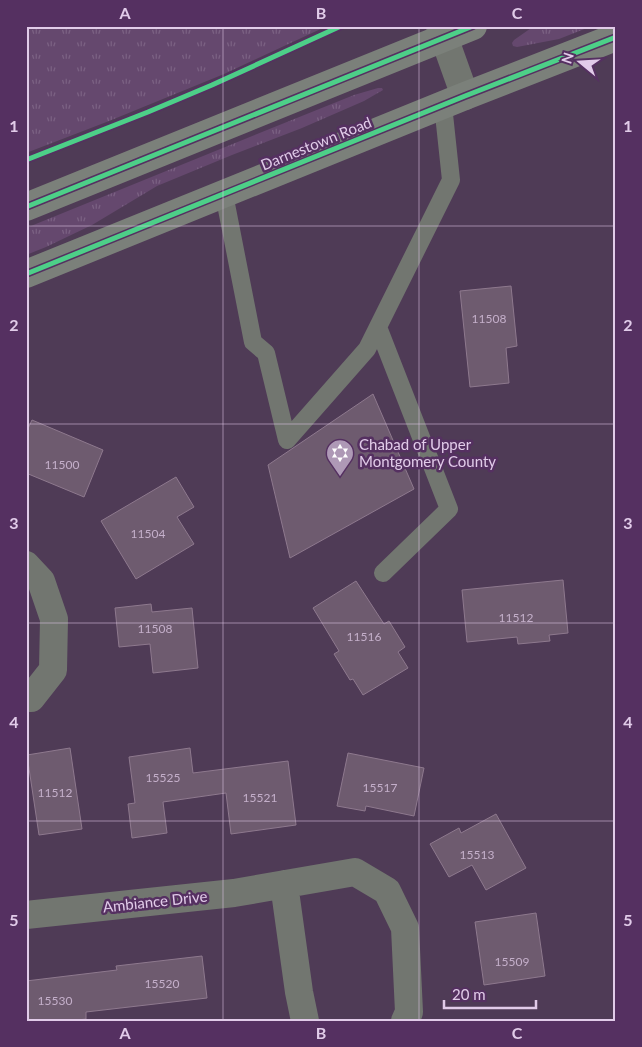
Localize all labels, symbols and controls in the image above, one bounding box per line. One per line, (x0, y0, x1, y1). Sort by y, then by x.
text: A (118, 3, 131, 22)
text: B (316, 3, 326, 22)
text: C (512, 3, 523, 22)
north arrow (554, 38, 604, 88)
text: N (557, 50, 577, 66)
street label: Darnestown Road (258, 113, 374, 173)
text: 1 (9, 116, 19, 135)
text: 1 (623, 116, 633, 135)
house number: 11508 (472, 311, 506, 326)
text: 2 (9, 315, 19, 334)
text: 2 (623, 315, 633, 334)
place label: Chabad of Upper Montgomery County (359, 435, 496, 470)
synagogue icon: Chabad of Upper Montgomery County (325, 438, 355, 477)
house number: 11500 (45, 457, 79, 472)
text: 3 (9, 513, 19, 532)
text: 3 (623, 513, 633, 532)
house number: 11504 (131, 526, 165, 541)
house number: 11512 (499, 610, 533, 625)
house number: 11508 (138, 621, 172, 636)
house number: 11516 (347, 629, 381, 644)
text: 4 (9, 712, 19, 731)
text: 4 (623, 712, 633, 731)
house number: 15525 (146, 770, 180, 785)
house number: 15517 (363, 780, 397, 795)
house number: 11512 (38, 785, 72, 800)
house number: 15521 (243, 790, 277, 805)
house number: 15513 (460, 847, 494, 862)
street label: Ambiance Drive (102, 887, 208, 915)
text: 5 (9, 910, 19, 929)
text: 5 (623, 910, 633, 929)
house number: 15509 (495, 954, 529, 969)
house number: 15520 (145, 976, 179, 991)
scale bar (444, 977, 537, 1009)
text: 20 m (452, 985, 486, 1003)
house number: 15530 (38, 993, 72, 1008)
text: A (118, 1023, 131, 1042)
text: B (316, 1023, 326, 1042)
text: C (512, 1023, 523, 1042)

